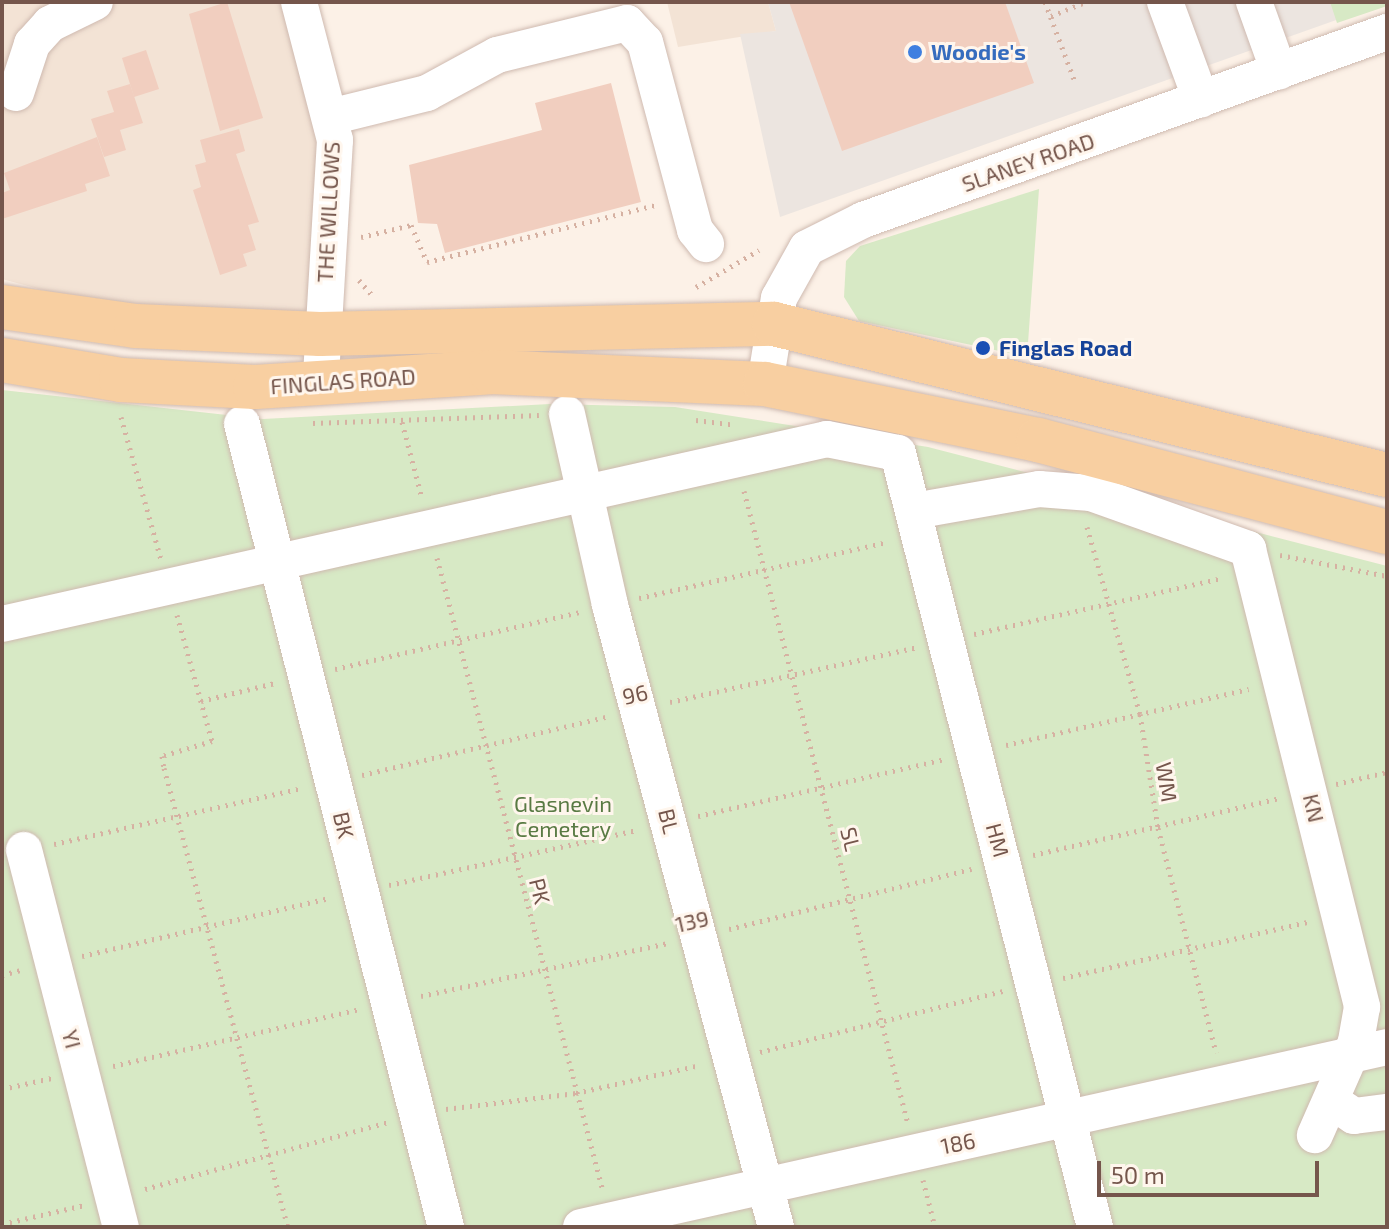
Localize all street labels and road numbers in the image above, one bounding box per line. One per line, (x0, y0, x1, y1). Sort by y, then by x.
street label: SLANEY ROAD (958, 127, 1098, 197)
street label: THE WILLOWS (311, 141, 345, 283)
street label: FINGLAS ROAD (269, 363, 417, 399)
street label: 96 (620, 678, 650, 710)
street label: WM (1151, 760, 1183, 804)
street label: KN (1298, 791, 1330, 825)
street label: BL (653, 806, 685, 836)
street label: BK (328, 809, 360, 841)
street label: HM (981, 820, 1015, 860)
street label: SL (835, 824, 867, 854)
street label: PK (524, 875, 556, 907)
street label: 139 (673, 904, 711, 938)
street label: YI (57, 1027, 87, 1051)
street label: 186 (938, 1127, 978, 1159)

